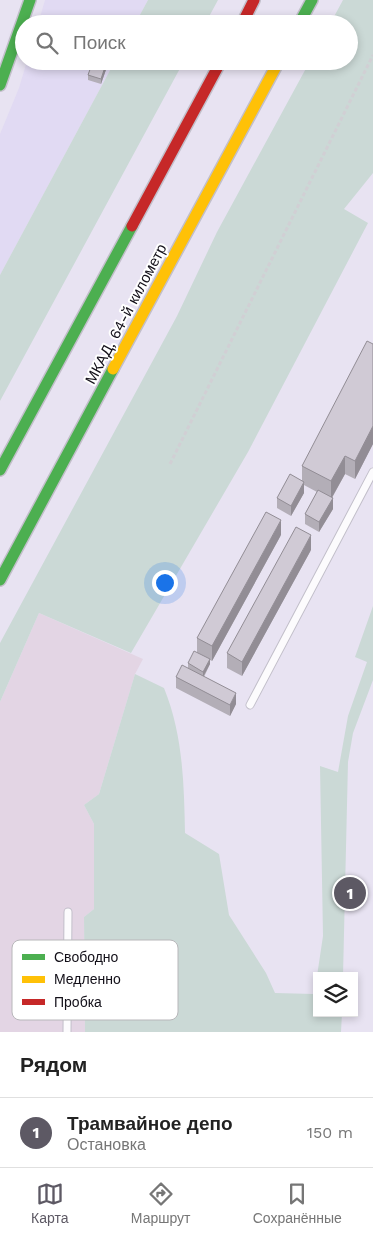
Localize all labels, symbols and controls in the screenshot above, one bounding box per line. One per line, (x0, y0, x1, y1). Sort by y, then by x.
search box (15, 15, 358, 70)
icon: search (33, 29, 61, 57)
text: Поиск (73, 31, 126, 54)
street label: МКАД, 64-й километр (81, 241, 171, 387)
your location (152, 570, 178, 596)
pin: 1 (334, 874, 366, 912)
legend (12, 940, 178, 1020)
text: Свободно (54, 949, 119, 965)
text: Медленно (54, 971, 121, 987)
map controls (313, 972, 358, 1017)
button: layers (313, 972, 358, 1017)
text: Пробка (54, 994, 102, 1010)
text: Рядом (20, 1052, 87, 1077)
text: Трамвайное депо (67, 1112, 233, 1135)
text: 1 (33, 1123, 39, 1142)
text: 150 m (307, 1123, 353, 1142)
text: Остановка (67, 1135, 146, 1154)
tab: Карта (31, 1180, 69, 1226)
tab: Маршрут (131, 1180, 190, 1226)
tab: Сохранённые (253, 1180, 342, 1226)

